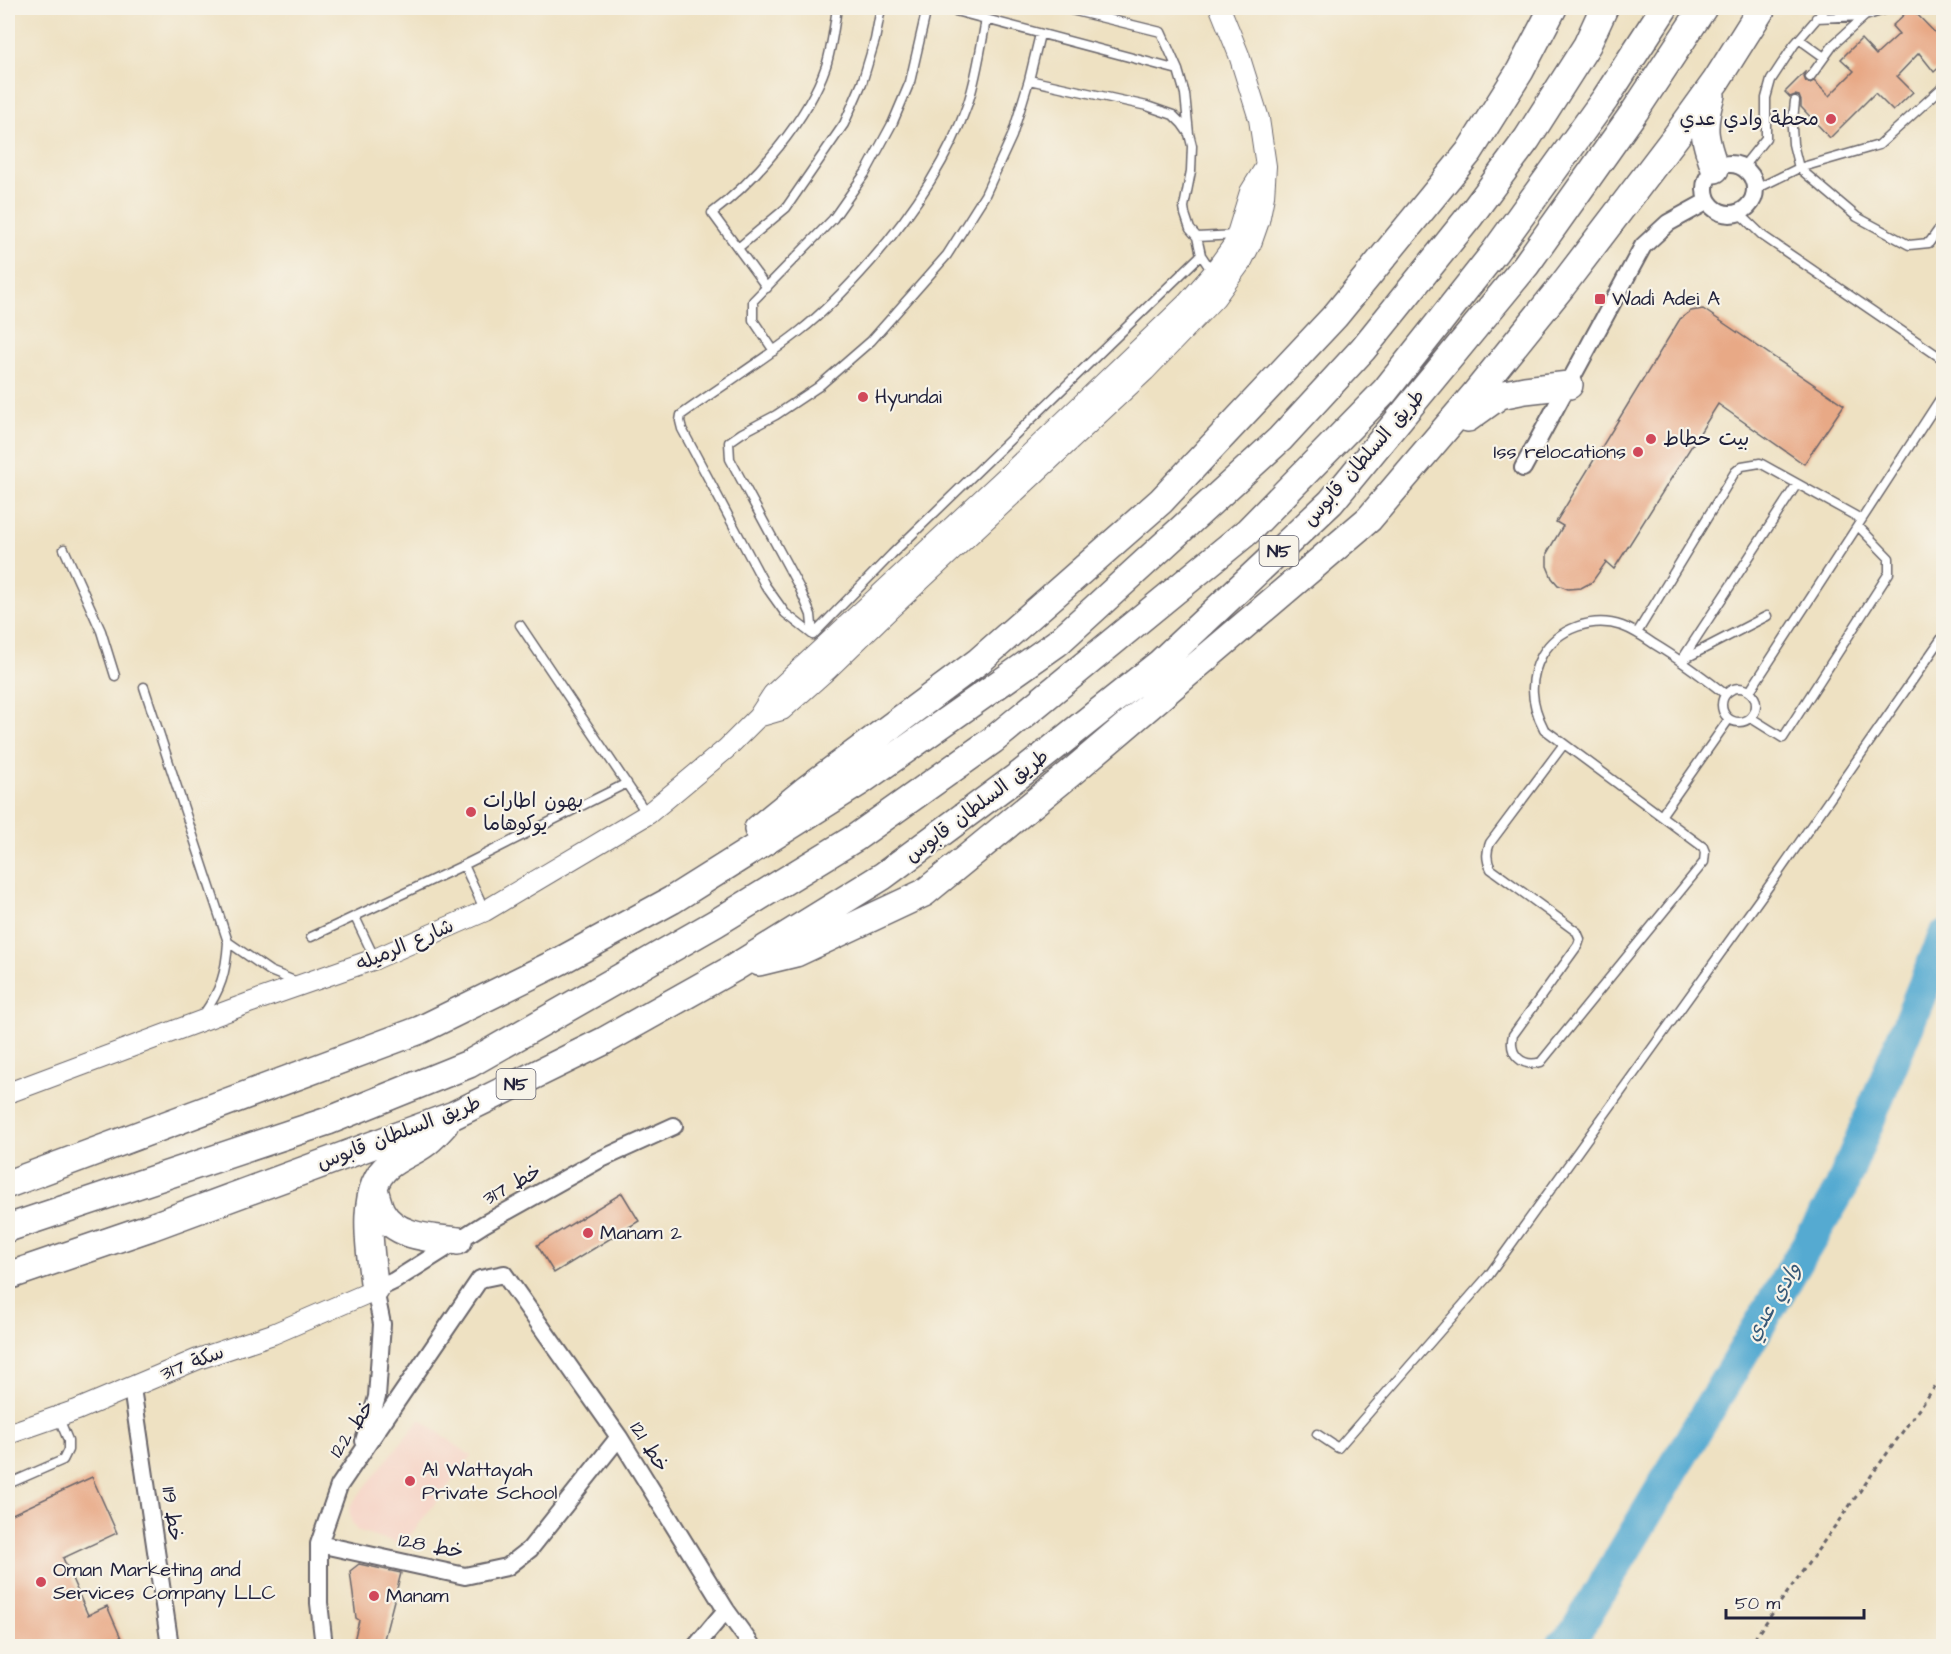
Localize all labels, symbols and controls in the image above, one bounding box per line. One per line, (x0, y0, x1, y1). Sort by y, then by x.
place label: محطة وادي عدي (1680, 105, 1819, 133)
marker: محطة وادي عدي (1824, 112, 1838, 126)
place label: Wadi Adei A (1612, 285, 1720, 313)
marker: Wadi Adei A (1593, 292, 1607, 306)
place label: Hyundai (875, 383, 942, 412)
street label: طريق السلطان قابوس (1296, 383, 1432, 533)
marker: Hyundai (856, 390, 870, 404)
place label: بيت حطاط (1663, 425, 1749, 453)
marker: بيت حطاط (1644, 432, 1658, 446)
place label: Iss relocations (1493, 438, 1626, 466)
marker: Iss relocations (1631, 445, 1645, 459)
road number: N5 (1260, 536, 1298, 566)
street label: طريق السلطان قابوس (899, 743, 1055, 869)
place label: بهون اطارات يوكوهاما (483, 787, 583, 838)
marker: بهون اطارات يوكوهاما (464, 805, 478, 819)
street label: شارع الرميله (352, 912, 458, 978)
road number: N5 (496, 1069, 536, 1099)
street label: طريق السلطان قابوس (313, 1089, 485, 1177)
street label: خط 317 (478, 1157, 546, 1213)
place label: Manam 2 (600, 1219, 682, 1247)
marker: Manam 2 (581, 1226, 595, 1240)
water label: وادي عدي (1738, 1257, 1808, 1347)
street label: سكة 317 (156, 1338, 228, 1388)
street label: خط 122 (323, 1395, 381, 1463)
street label: خط 121 (623, 1416, 675, 1478)
place label: Al Wattayah Private School (422, 1456, 557, 1507)
marker: Al Wattayah Private School (403, 1474, 417, 1488)
street label: خط 119 (154, 1485, 190, 1543)
street label: خط 128 (396, 1526, 466, 1566)
place label: Oman Marketing and Services Company LLC (53, 1556, 276, 1608)
marker: Oman Marketing and Services Company LLC (34, 1575, 48, 1589)
place label: Manam (386, 1582, 449, 1610)
scale bar (1726, 1582, 1864, 1620)
marker: Manam (367, 1589, 381, 1603)
text: 50 m (1735, 1591, 1780, 1616)

